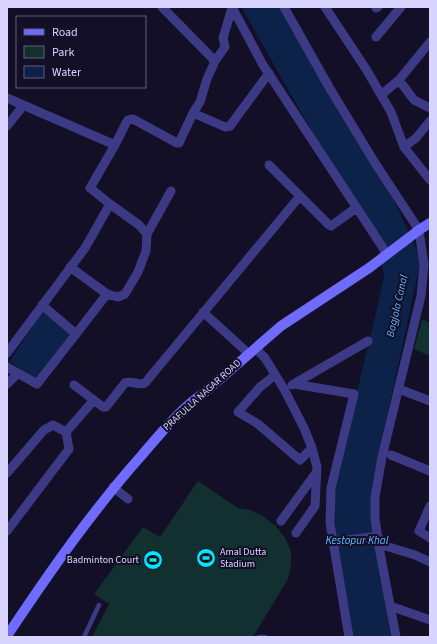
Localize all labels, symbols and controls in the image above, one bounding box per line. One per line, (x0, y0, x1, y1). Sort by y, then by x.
legend (16, 16, 146, 88)
text: Road (52, 24, 78, 41)
text: Park (52, 44, 74, 61)
text: Water (52, 64, 82, 81)
water label: Bagjola Canal (383, 273, 412, 339)
street label: PRAFULLA NAGAR ROAD (160, 356, 244, 434)
water label: Kestopur Khal (326, 533, 389, 548)
place label: Amal Dutta Stadium (220, 545, 266, 571)
sports icon: Amal Dutta Stadium (195, 547, 217, 569)
sports icon: Badminton Court (142, 549, 164, 571)
place label: Badminton Court (67, 553, 140, 567)

